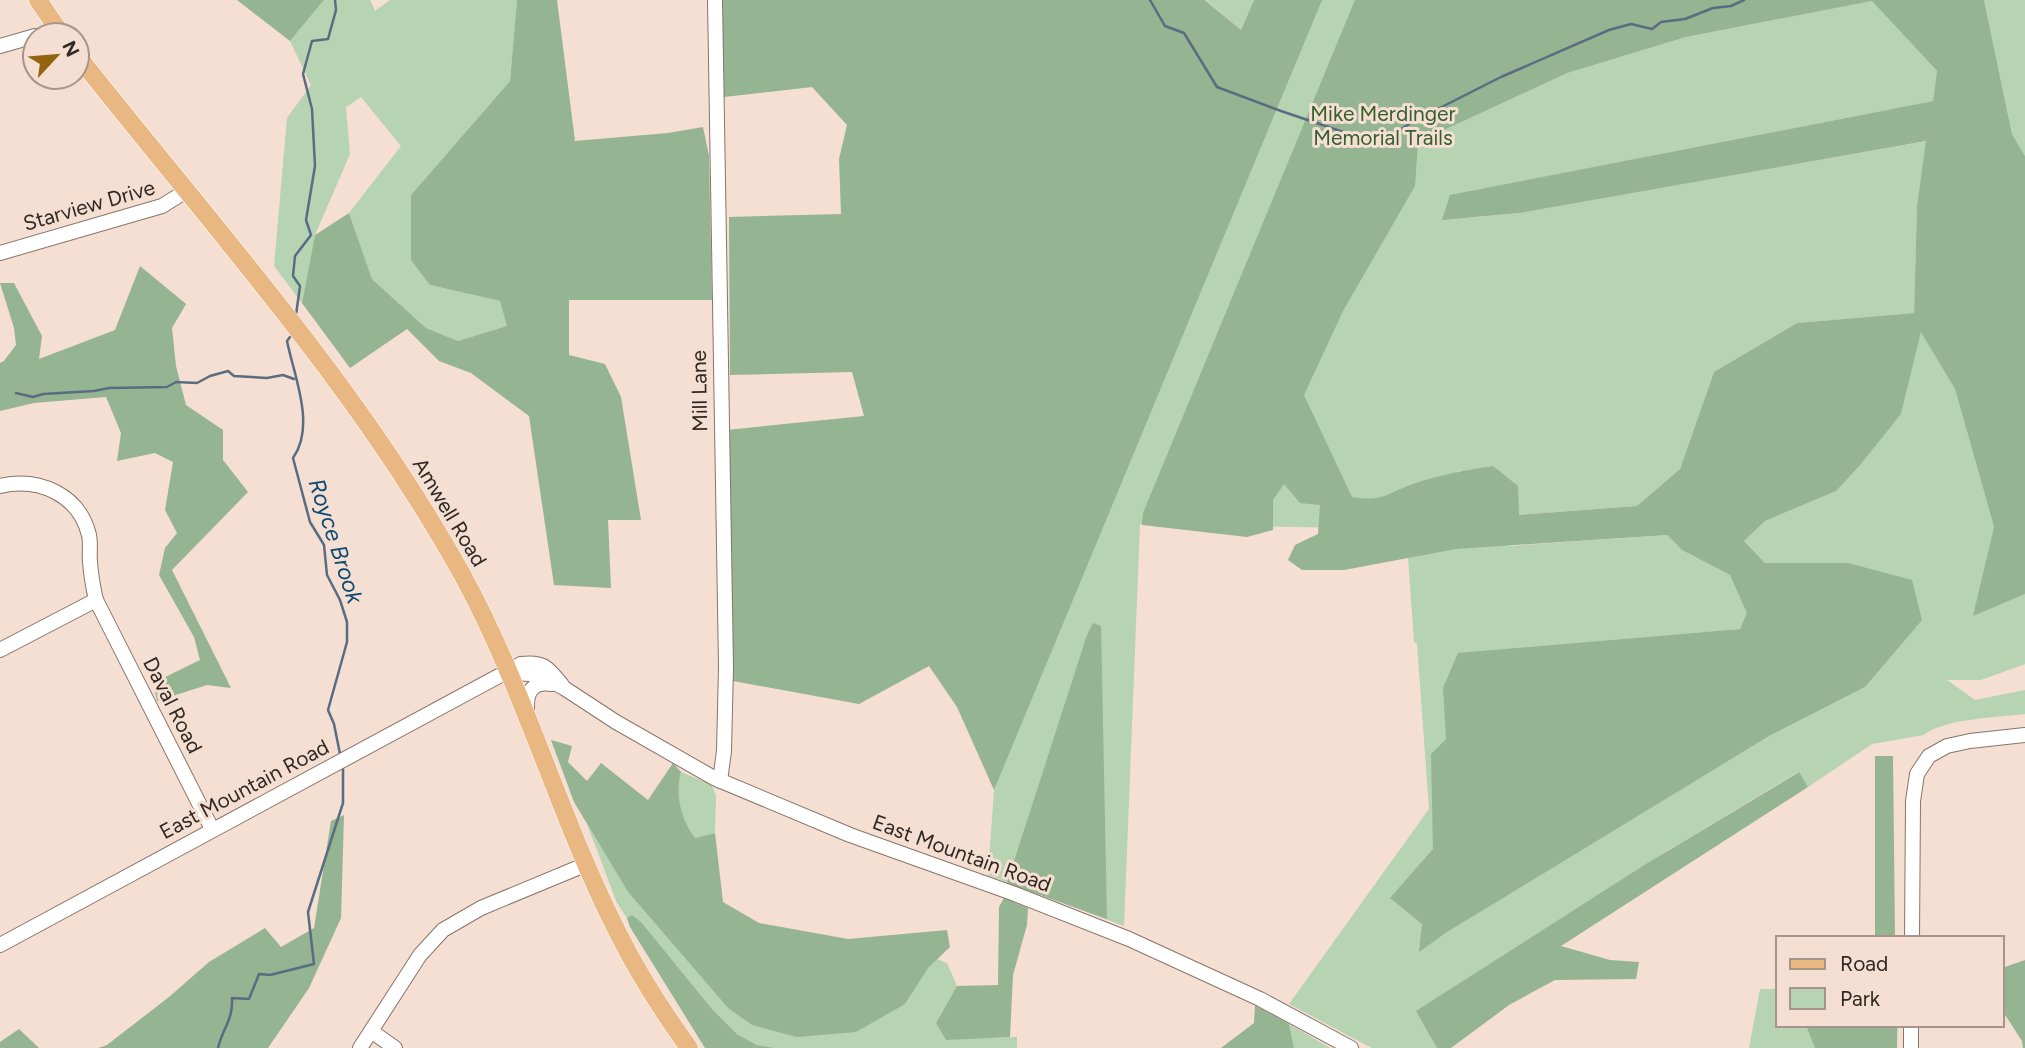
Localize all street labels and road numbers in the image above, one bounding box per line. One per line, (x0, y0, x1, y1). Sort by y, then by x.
street label: Starview Drive (20, 174, 158, 236)
street label: Mill Lane (686, 350, 712, 432)
street label: Amwell Road (408, 453, 492, 571)
street label: Daval Road (138, 653, 208, 757)
street label: East Mountain Road (155, 734, 333, 844)
street label: East Mountain Road (869, 809, 1055, 897)

